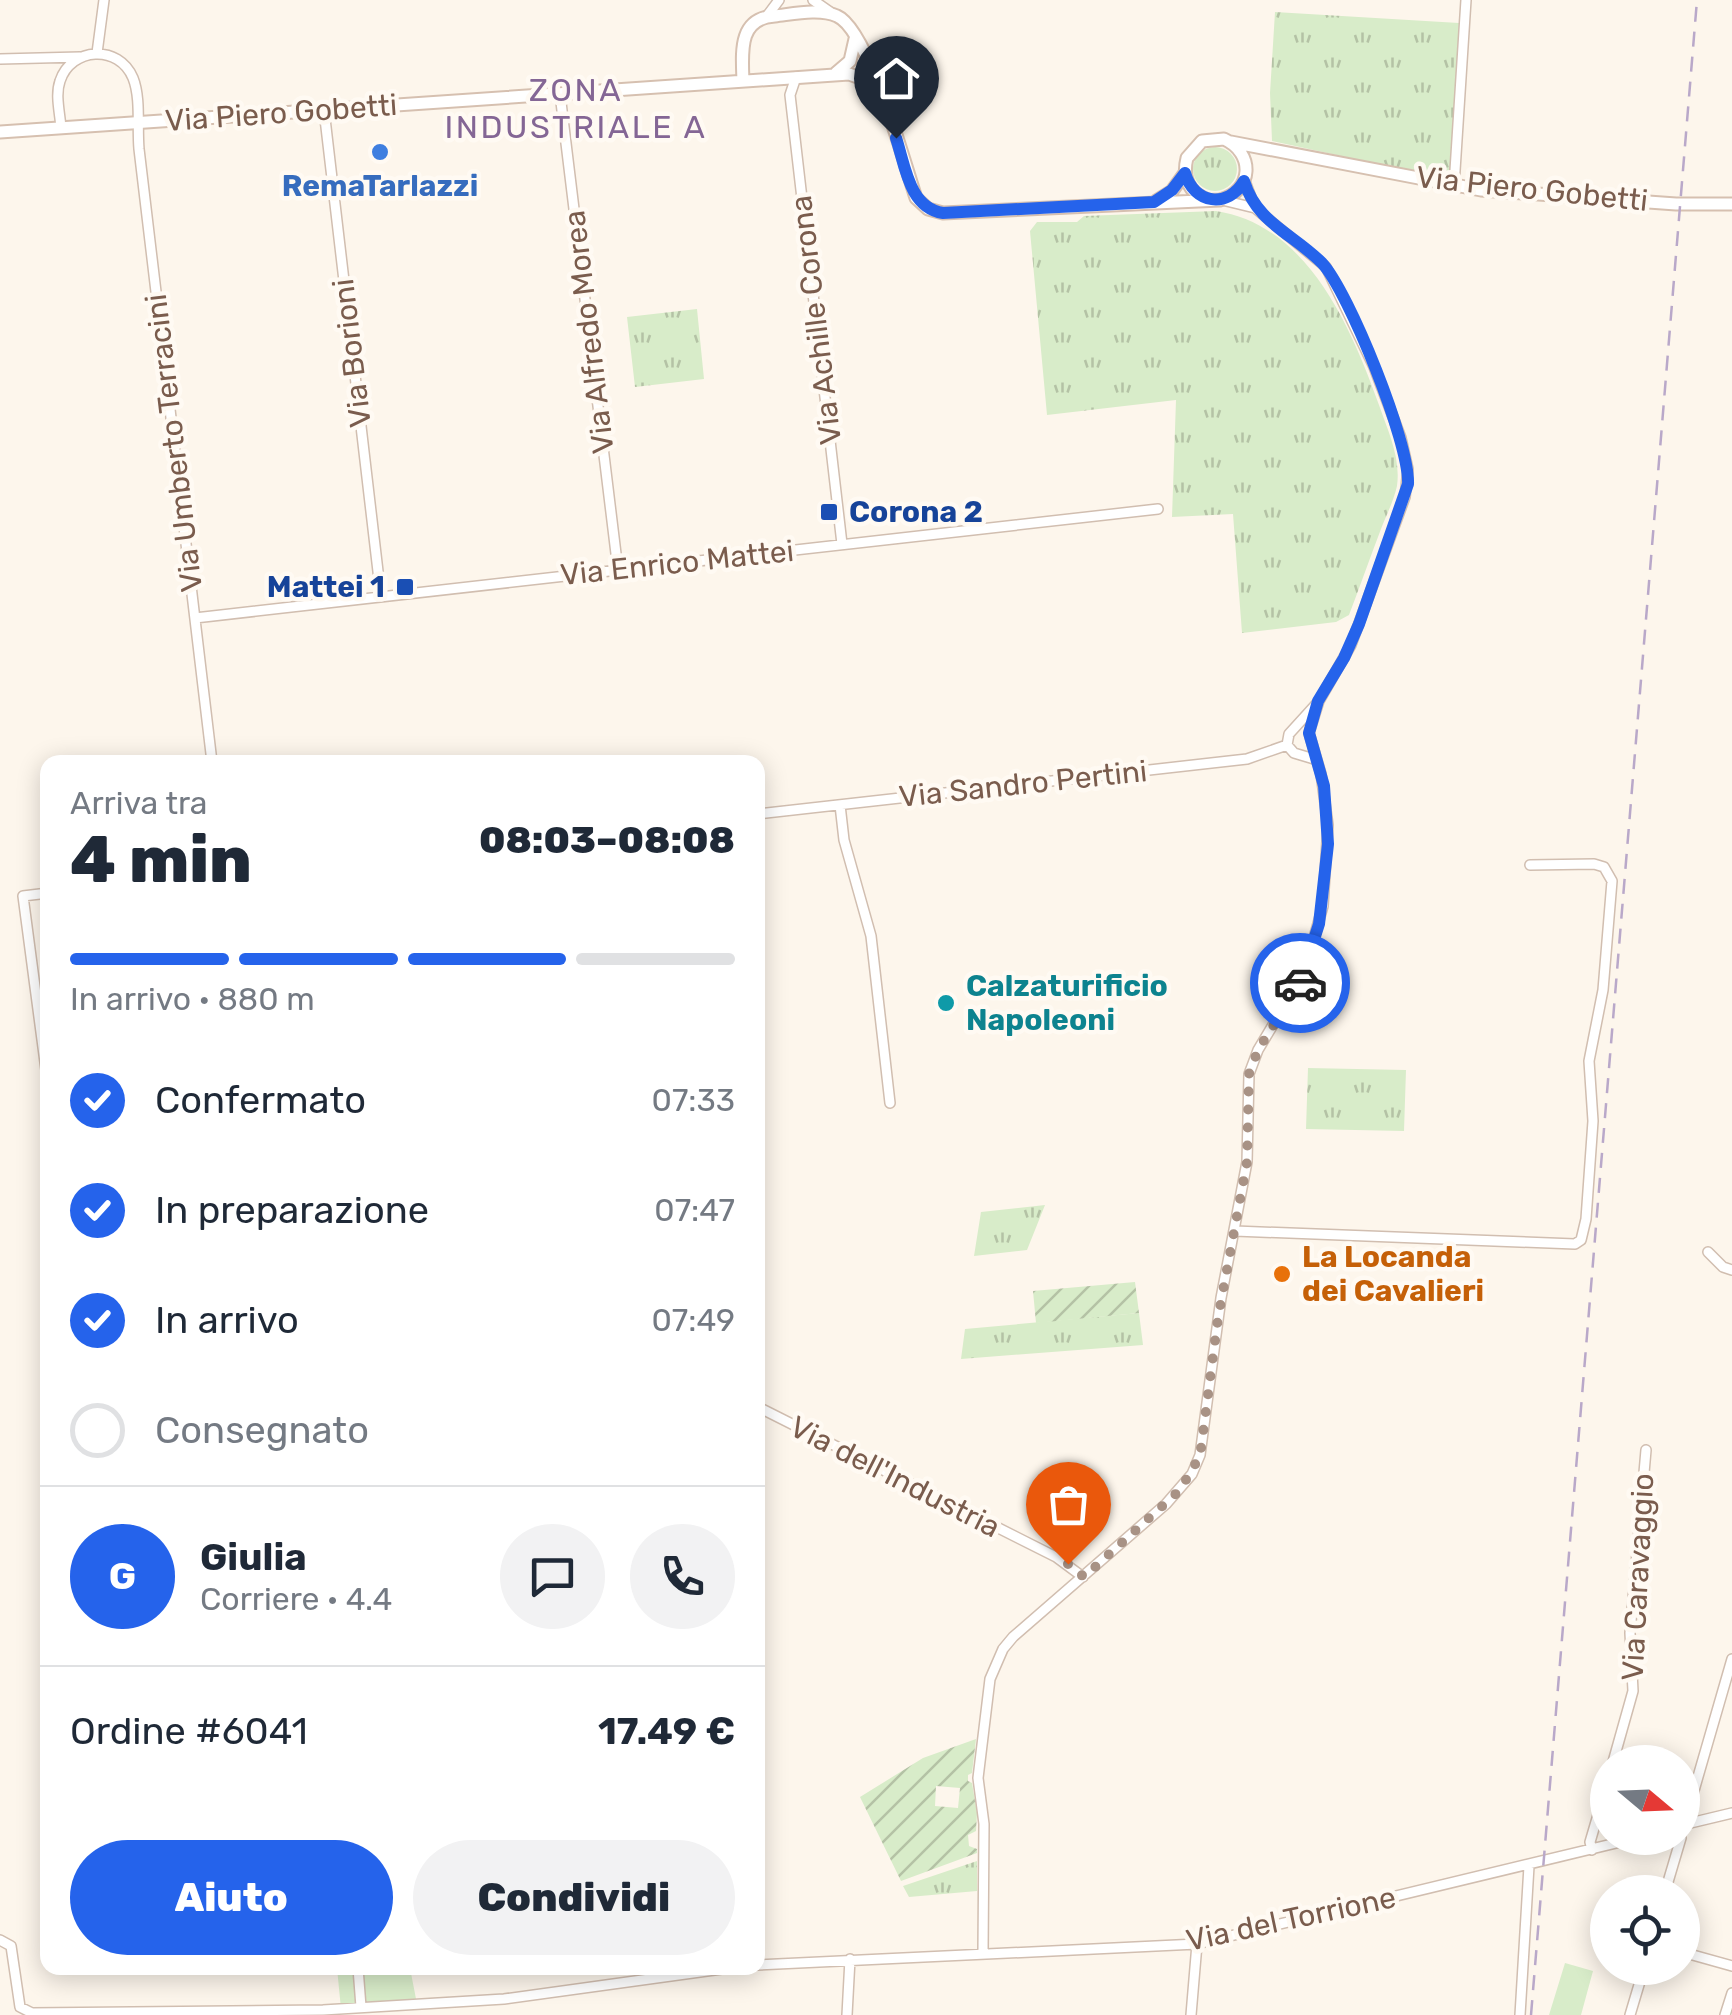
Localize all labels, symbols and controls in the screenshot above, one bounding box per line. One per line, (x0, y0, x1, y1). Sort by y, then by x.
pin (854, 36, 939, 139)
icon: home (869, 51, 924, 106)
district label: ZONA INDUSTRIALE A (444, 71, 708, 146)
street label: Via Piero Gobetti (164, 87, 398, 139)
marker: RemaTarlazzi (369, 141, 391, 163)
street label: Via Piero Gobetti (1414, 159, 1650, 219)
place label: RemaTarlazzi (282, 168, 478, 204)
street label: Via Achille Corona (783, 193, 849, 447)
street label: Via Alfredo Morea (556, 208, 622, 456)
street label: Via Borioni (325, 277, 379, 429)
street label: Via Umberto Terracini (138, 292, 210, 594)
place label: Corona 2 (849, 494, 983, 530)
marker: Corona 2 (818, 501, 840, 523)
street label: Via Enrico Mattei (558, 533, 796, 593)
place label: Mattei 1 (267, 569, 385, 605)
marker: Mattei 1 (394, 576, 416, 598)
street label: Via Sandro Pertini (897, 753, 1149, 815)
text: Arriva tra (70, 784, 208, 822)
text: 08:03–08:08 (479, 817, 735, 863)
text: 4 min (70, 821, 252, 898)
courier (1250, 933, 1350, 1033)
icon: car (1273, 956, 1328, 1011)
place label: Calzaturificio Napoleoni (966, 968, 1168, 1038)
text: In arrivo · 880 m (70, 980, 315, 1018)
marker: Calzaturificio Napoleoni (935, 992, 957, 1014)
icon: check (70, 1073, 125, 1128)
text: Confermato (155, 1077, 366, 1123)
text: 07:33 (652, 1081, 735, 1119)
icon: check (70, 1183, 125, 1238)
text: In preparazione (155, 1187, 429, 1233)
text: 07:47 (654, 1191, 735, 1229)
place label: La Locanda dei Cavalieri (1302, 1239, 1484, 1309)
marker: La Locanda dei Cavalieri (1271, 1263, 1293, 1285)
icon: check (70, 1293, 125, 1348)
text: In arrivo (155, 1297, 299, 1343)
text: 07:49 (651, 1301, 735, 1339)
text: Consegnato (155, 1407, 369, 1453)
street label: Via dell'Industria (784, 1409, 1006, 1545)
pin (1026, 1462, 1111, 1565)
street label: Via Caravaggio (1615, 1472, 1661, 1682)
icon: bag (1041, 1477, 1096, 1532)
button: chat (500, 1524, 605, 1629)
button: phone (630, 1524, 735, 1629)
text: Giulia (200, 1534, 307, 1580)
text: G (109, 1553, 136, 1599)
text: Corriere · 4.4 (200, 1580, 393, 1618)
text: Ordine #6041 (70, 1708, 308, 1754)
text: 17.49 € (598, 1708, 735, 1754)
north arrow (1590, 1745, 1700, 1855)
map controls (1590, 1745, 1700, 1985)
button: Aiuto (70, 1840, 393, 1955)
button: Condividi (413, 1840, 735, 1955)
button: locate (1590, 1875, 1700, 1985)
street label: Via del Torrione (1183, 1879, 1399, 1959)

